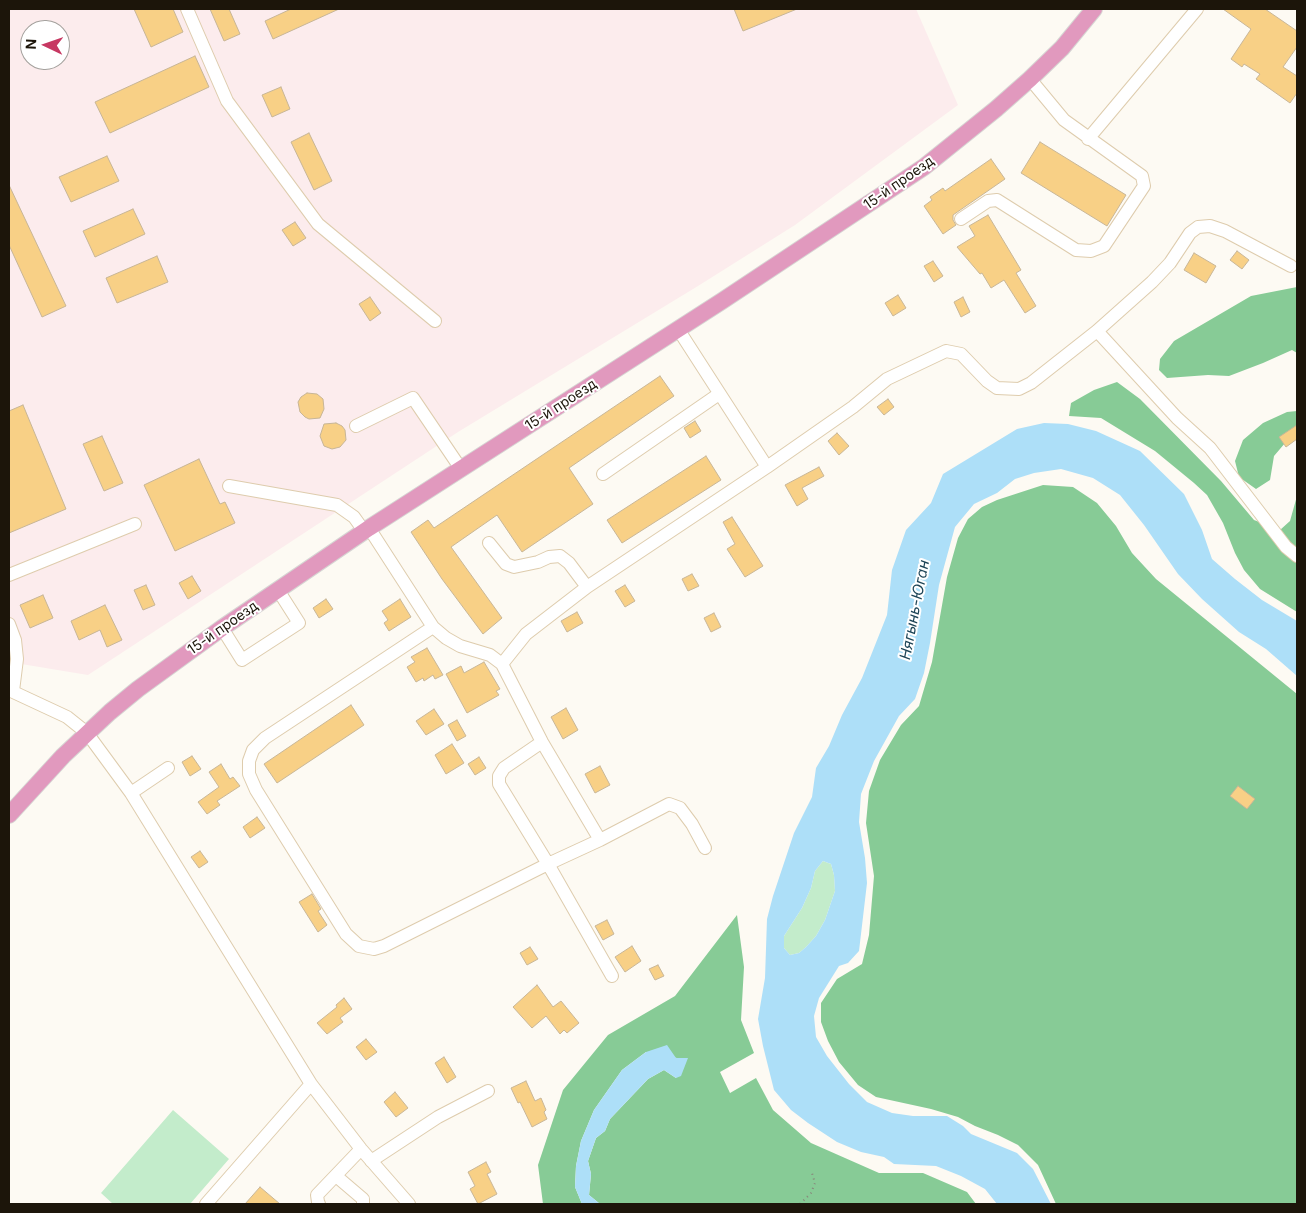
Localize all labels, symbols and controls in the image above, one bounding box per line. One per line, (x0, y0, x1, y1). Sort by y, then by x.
north arrow (20, 20, 70, 70)
text: N (22, 38, 39, 50)
street label: 15-й проезд (861, 153, 937, 213)
street label: 15-й проезд (522, 376, 600, 434)
water label: Нягынь-Юган (897, 559, 933, 661)
street label: 15-й проезд (185, 598, 261, 658)

